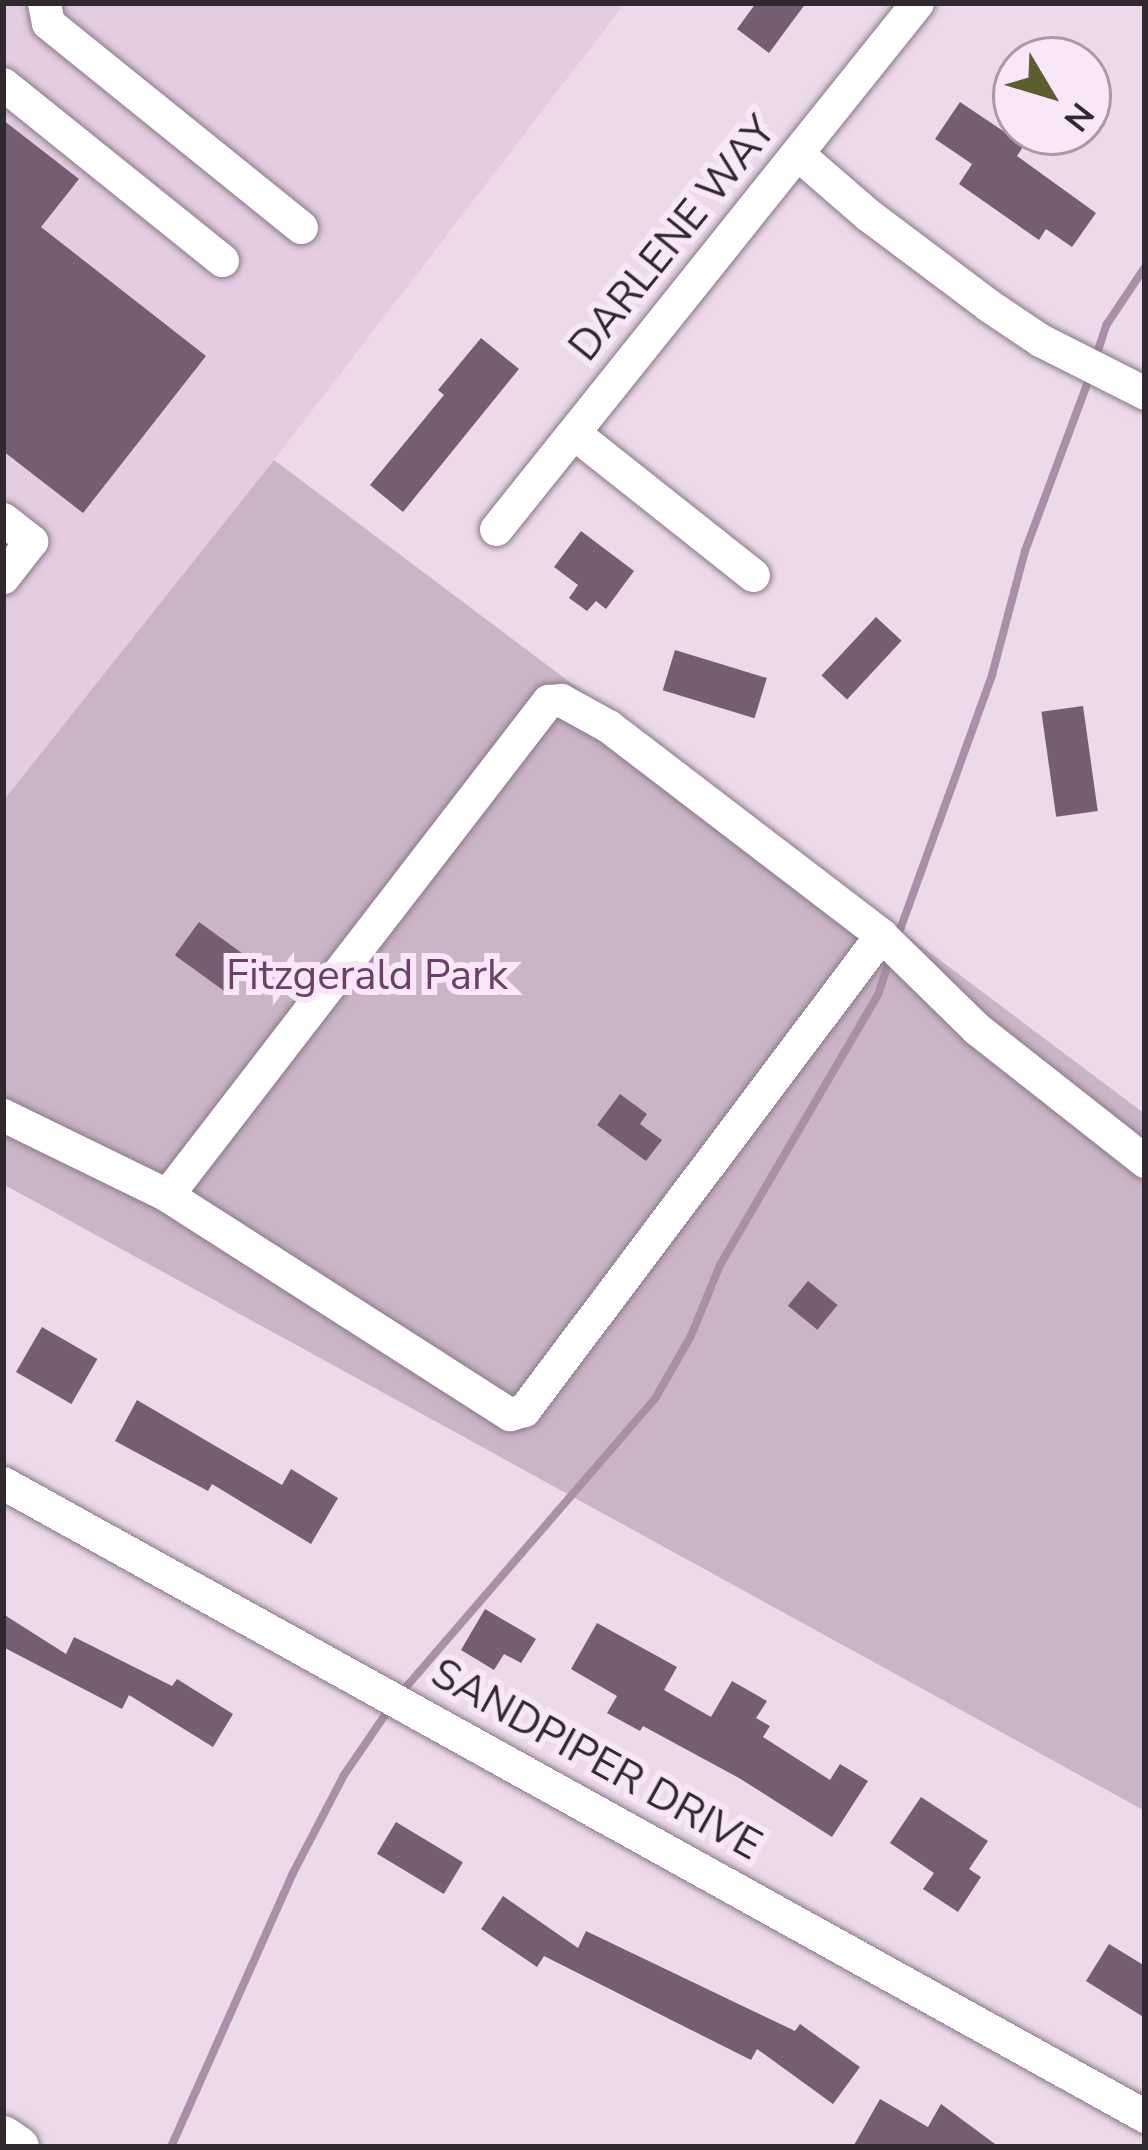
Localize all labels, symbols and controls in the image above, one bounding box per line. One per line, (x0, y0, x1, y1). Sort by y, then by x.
north arrow (992, 36, 1112, 156)
text: N (1053, 93, 1104, 140)
street label: DARLENE WAY (559, 107, 787, 371)
park label: Fitzgerald Park (226, 951, 508, 1001)
street label: SANDPIPER DRIVE (422, 1648, 770, 1872)

